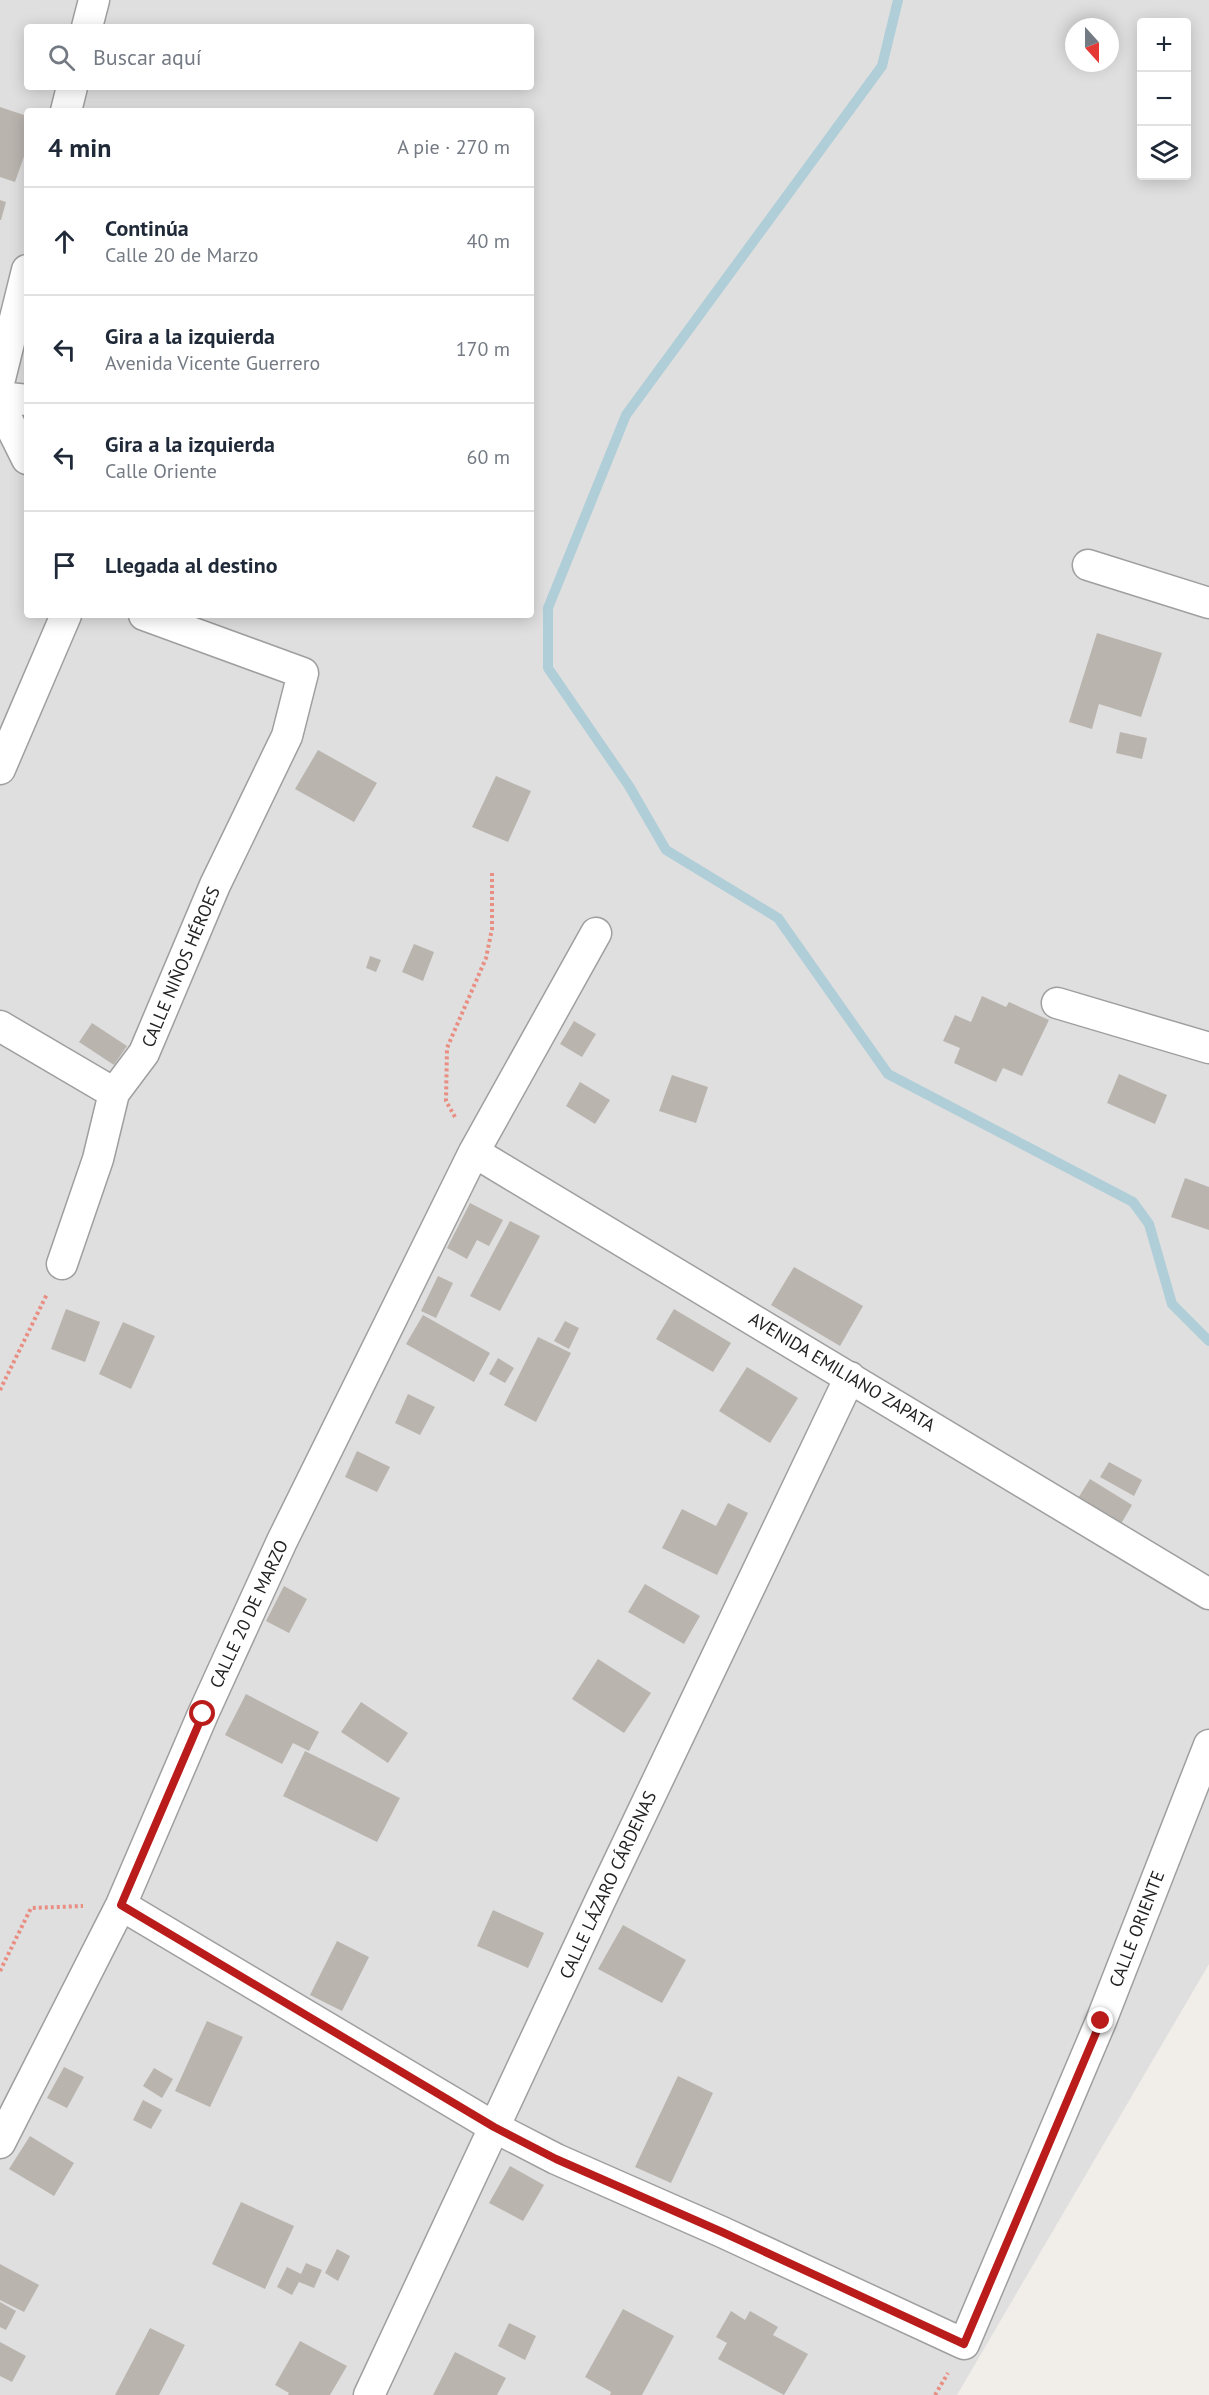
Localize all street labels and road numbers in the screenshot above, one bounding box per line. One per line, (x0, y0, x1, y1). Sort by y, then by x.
street label: CALLE NIÑOS HÉROES (136, 883, 225, 1051)
street label: AVENIDA EMILIANO ZAPATA (745, 1307, 940, 1437)
street label: CALLE 20 DE MARZO (204, 1536, 293, 1692)
street label: CALLE LÁZARO CÁRDENAS (554, 1787, 661, 1982)
street label: CALLE ORIENTE (1104, 1867, 1169, 1990)

